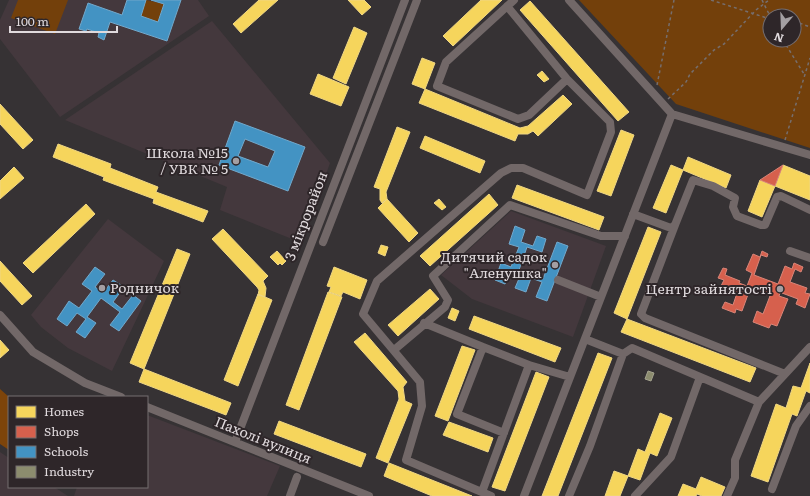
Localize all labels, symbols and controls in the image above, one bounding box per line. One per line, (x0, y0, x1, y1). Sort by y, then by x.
scale bar (10, 8, 117, 34)
north arrow (762, 8, 802, 48)
text: 100 m (16, 12, 49, 30)
text: N (771, 29, 785, 47)
place label: Школа №15 / УВК № 5 (146, 142, 228, 178)
marker: Школа №15 / УВК № 5 (231, 156, 241, 166)
street label: 3 мікрорайон (279, 168, 331, 263)
place label: Дитячий садок "Аленушка" (441, 246, 548, 282)
marker: Дитячий садок "Аленушка" (550, 260, 560, 270)
place label: Родничок (110, 277, 180, 297)
place label: Центр зайнятості (646, 278, 772, 298)
marker: Родничок (97, 283, 107, 293)
marker: Центр зайнятості (775, 284, 785, 294)
legend (8, 396, 148, 488)
text: Homes (44, 402, 84, 420)
street label: Пахолі вулиця (212, 411, 315, 468)
text: Shops (44, 422, 79, 440)
text: Schools (44, 442, 89, 460)
text: Industry (44, 462, 94, 480)

